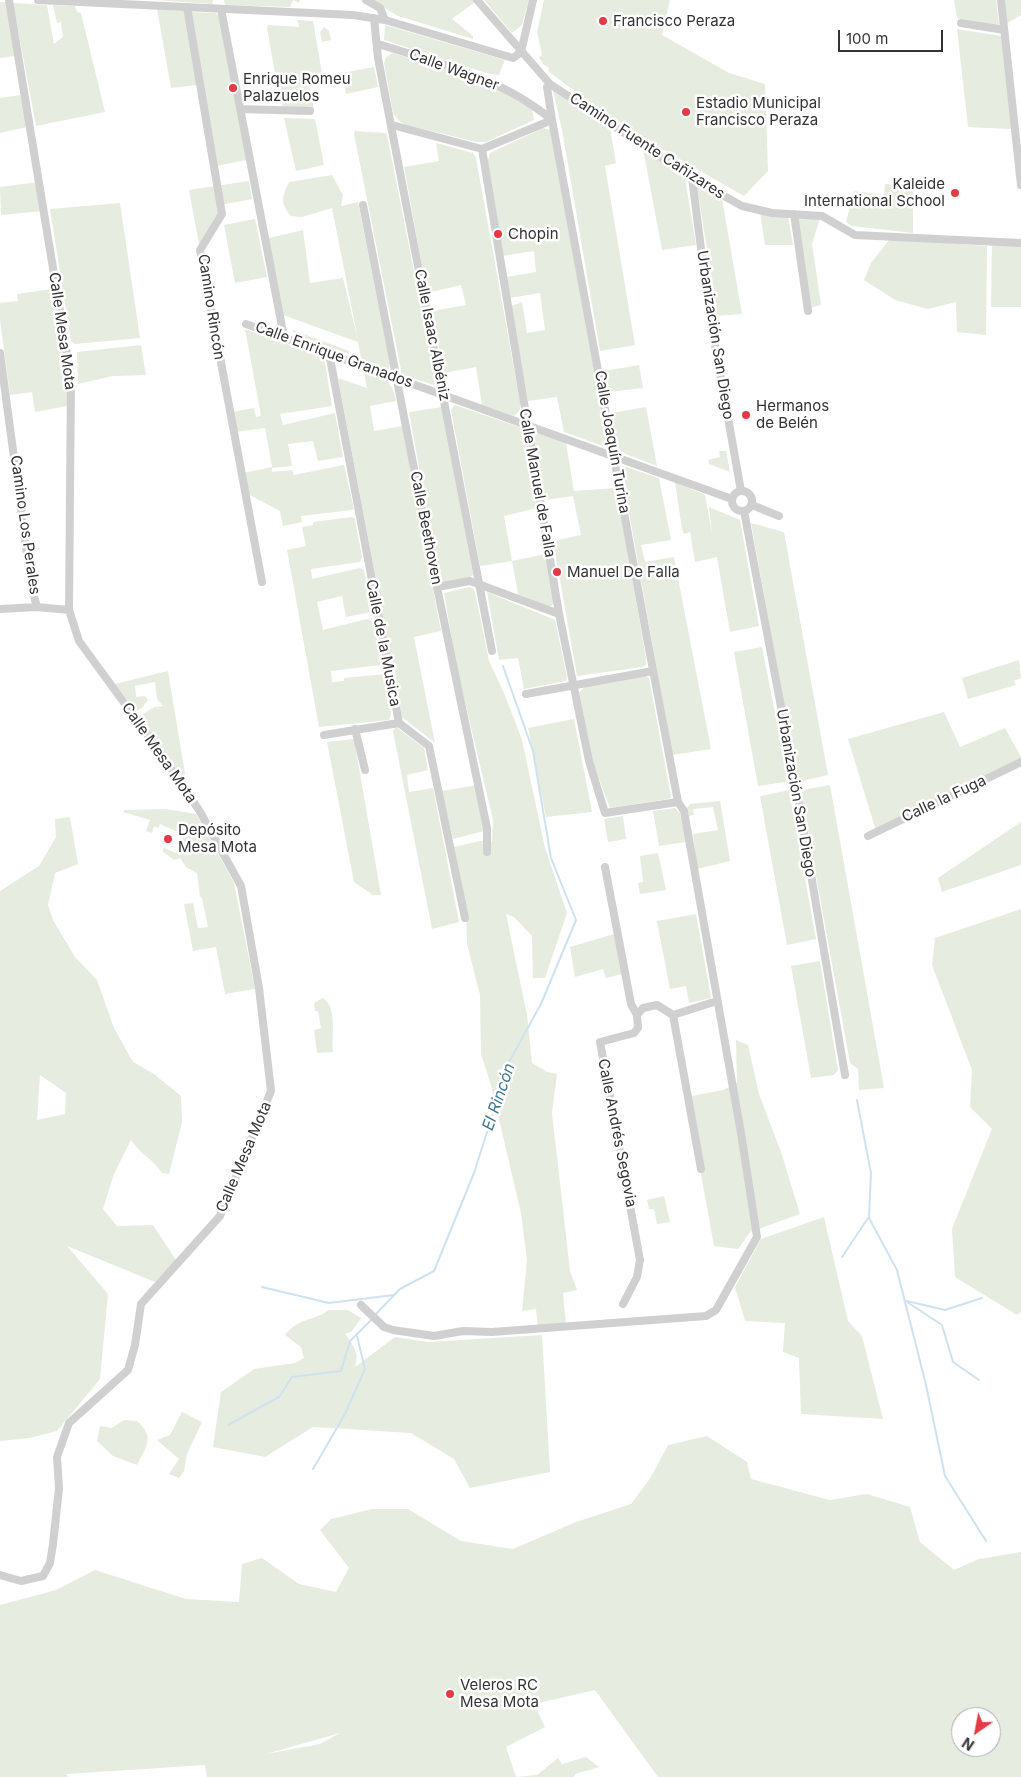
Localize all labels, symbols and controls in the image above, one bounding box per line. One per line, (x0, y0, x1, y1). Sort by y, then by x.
place label: Francisco Peraza (613, 12, 735, 30)
marker: Francisco Peraza (597, 15, 609, 27)
scale bar (841, 20, 946, 52)
text: 100 m (846, 29, 888, 48)
street label: Calle Wagner (407, 45, 501, 95)
place label: Enrique Romeu Palazuelos (243, 70, 351, 105)
marker: Enrique Romeu Palazuelos (227, 82, 239, 94)
street label: Camino Fuente Cañizares (566, 89, 728, 203)
place label: Estadio Municipal Francisco Peraza (696, 94, 821, 129)
marker: Estadio Municipal Francisco Peraza (680, 106, 692, 118)
place label: Kaleide International School (804, 175, 945, 210)
marker: Kaleide International School (949, 187, 961, 199)
place label: Chopin (508, 225, 559, 243)
marker: Chopin (492, 228, 504, 240)
street label: Urbanización San Diego (693, 249, 737, 421)
street label: Camino Rincón (194, 253, 228, 361)
street label: Calle Isaac Albéniz (410, 268, 454, 402)
street label: Calle Mesa Mota (45, 271, 79, 391)
street label: Calle Enrique Granados (253, 318, 415, 392)
street label: Calle Joaquín Turina (591, 369, 633, 515)
place label: Hermanos de Belén (756, 397, 829, 432)
street label: Calle Manuel de Falla (515, 407, 559, 559)
marker: Hermanos de Belén (740, 409, 752, 421)
street label: Camino Los Perales (6, 454, 44, 596)
street label: Calle Beethoven (406, 470, 446, 586)
place label: Manuel De Falla (567, 563, 680, 581)
marker: Manuel De Falla (551, 566, 563, 578)
street label: Calle de la Musica (362, 578, 404, 708)
street label: Calle Mesa Mota (118, 699, 200, 807)
street label: Urbanización San Diego (772, 707, 820, 879)
street label: Calle la Fuga (899, 772, 989, 826)
place label: Depósito Mesa Mota (178, 821, 257, 856)
marker: Depósito Mesa Mota (162, 833, 174, 845)
street label: Calle Andrés Segovia (594, 1057, 640, 1209)
water label: El Rincón (479, 1061, 519, 1133)
street label: Calle Mesa Mota (213, 1099, 275, 1215)
place label: Veleros RC Mesa Mota (460, 1676, 539, 1711)
marker: Veleros RC Mesa Mota (444, 1688, 456, 1700)
north arrow (951, 1707, 1001, 1757)
text: N (959, 1734, 977, 1754)

